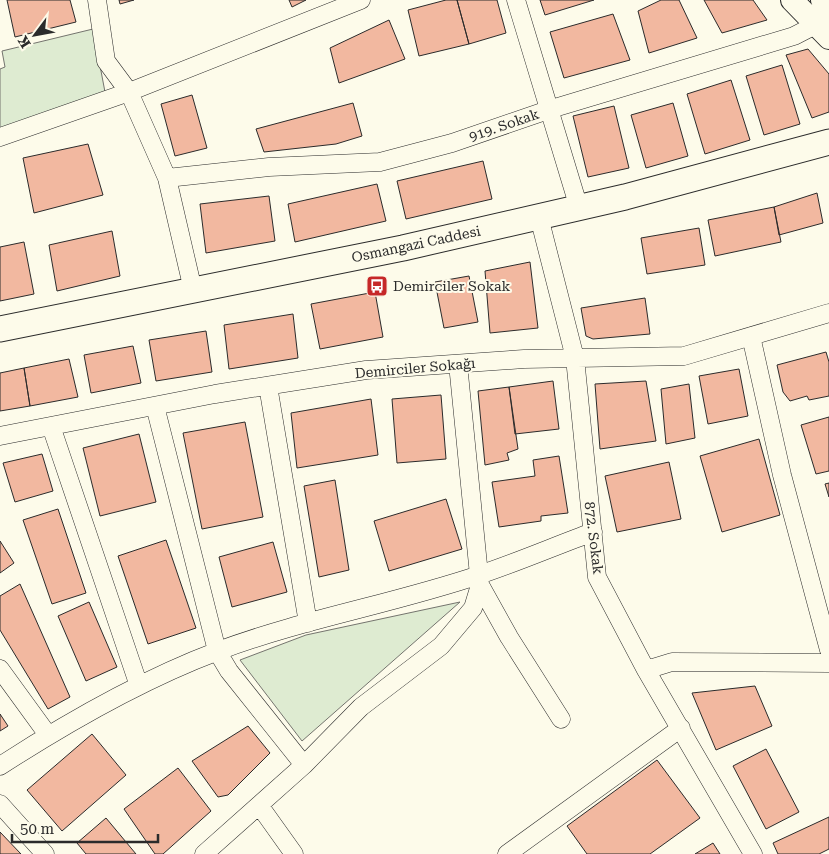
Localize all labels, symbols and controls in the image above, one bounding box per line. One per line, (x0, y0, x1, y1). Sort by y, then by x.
north arrow (10, 10, 60, 60)
text: K (14, 33, 34, 51)
street label: 919. Sokak (467, 106, 541, 144)
street label: Osmangazi Caddesi (350, 222, 482, 265)
bus stop icon: Demirciler Sokak (365, 274, 389, 298)
place label: Demirciler Sokak (393, 278, 511, 294)
street label: Demirciler Sokağı (354, 355, 476, 381)
street label: 872. Sokak (582, 501, 606, 575)
scale bar (12, 812, 159, 844)
text: 50 m (20, 820, 55, 838)

